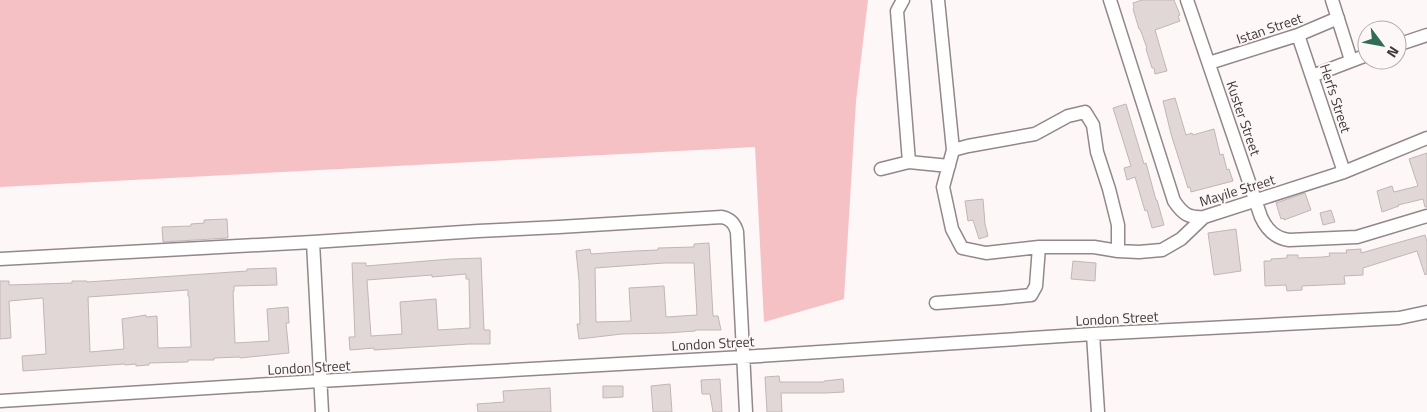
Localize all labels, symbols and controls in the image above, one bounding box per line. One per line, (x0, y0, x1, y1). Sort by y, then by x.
street label: Istan Street (1233, 7, 1305, 49)
north arrow (1357, 20, 1407, 70)
text: N (1382, 42, 1405, 62)
street label: Herfs Street (1315, 61, 1357, 135)
street label: Kuster Street (1221, 78, 1267, 158)
street label: Mayile Street (1197, 169, 1277, 211)
street label: London Street (1075, 305, 1159, 331)
street label: London Street (671, 330, 755, 356)
street label: London Street (267, 354, 351, 380)

